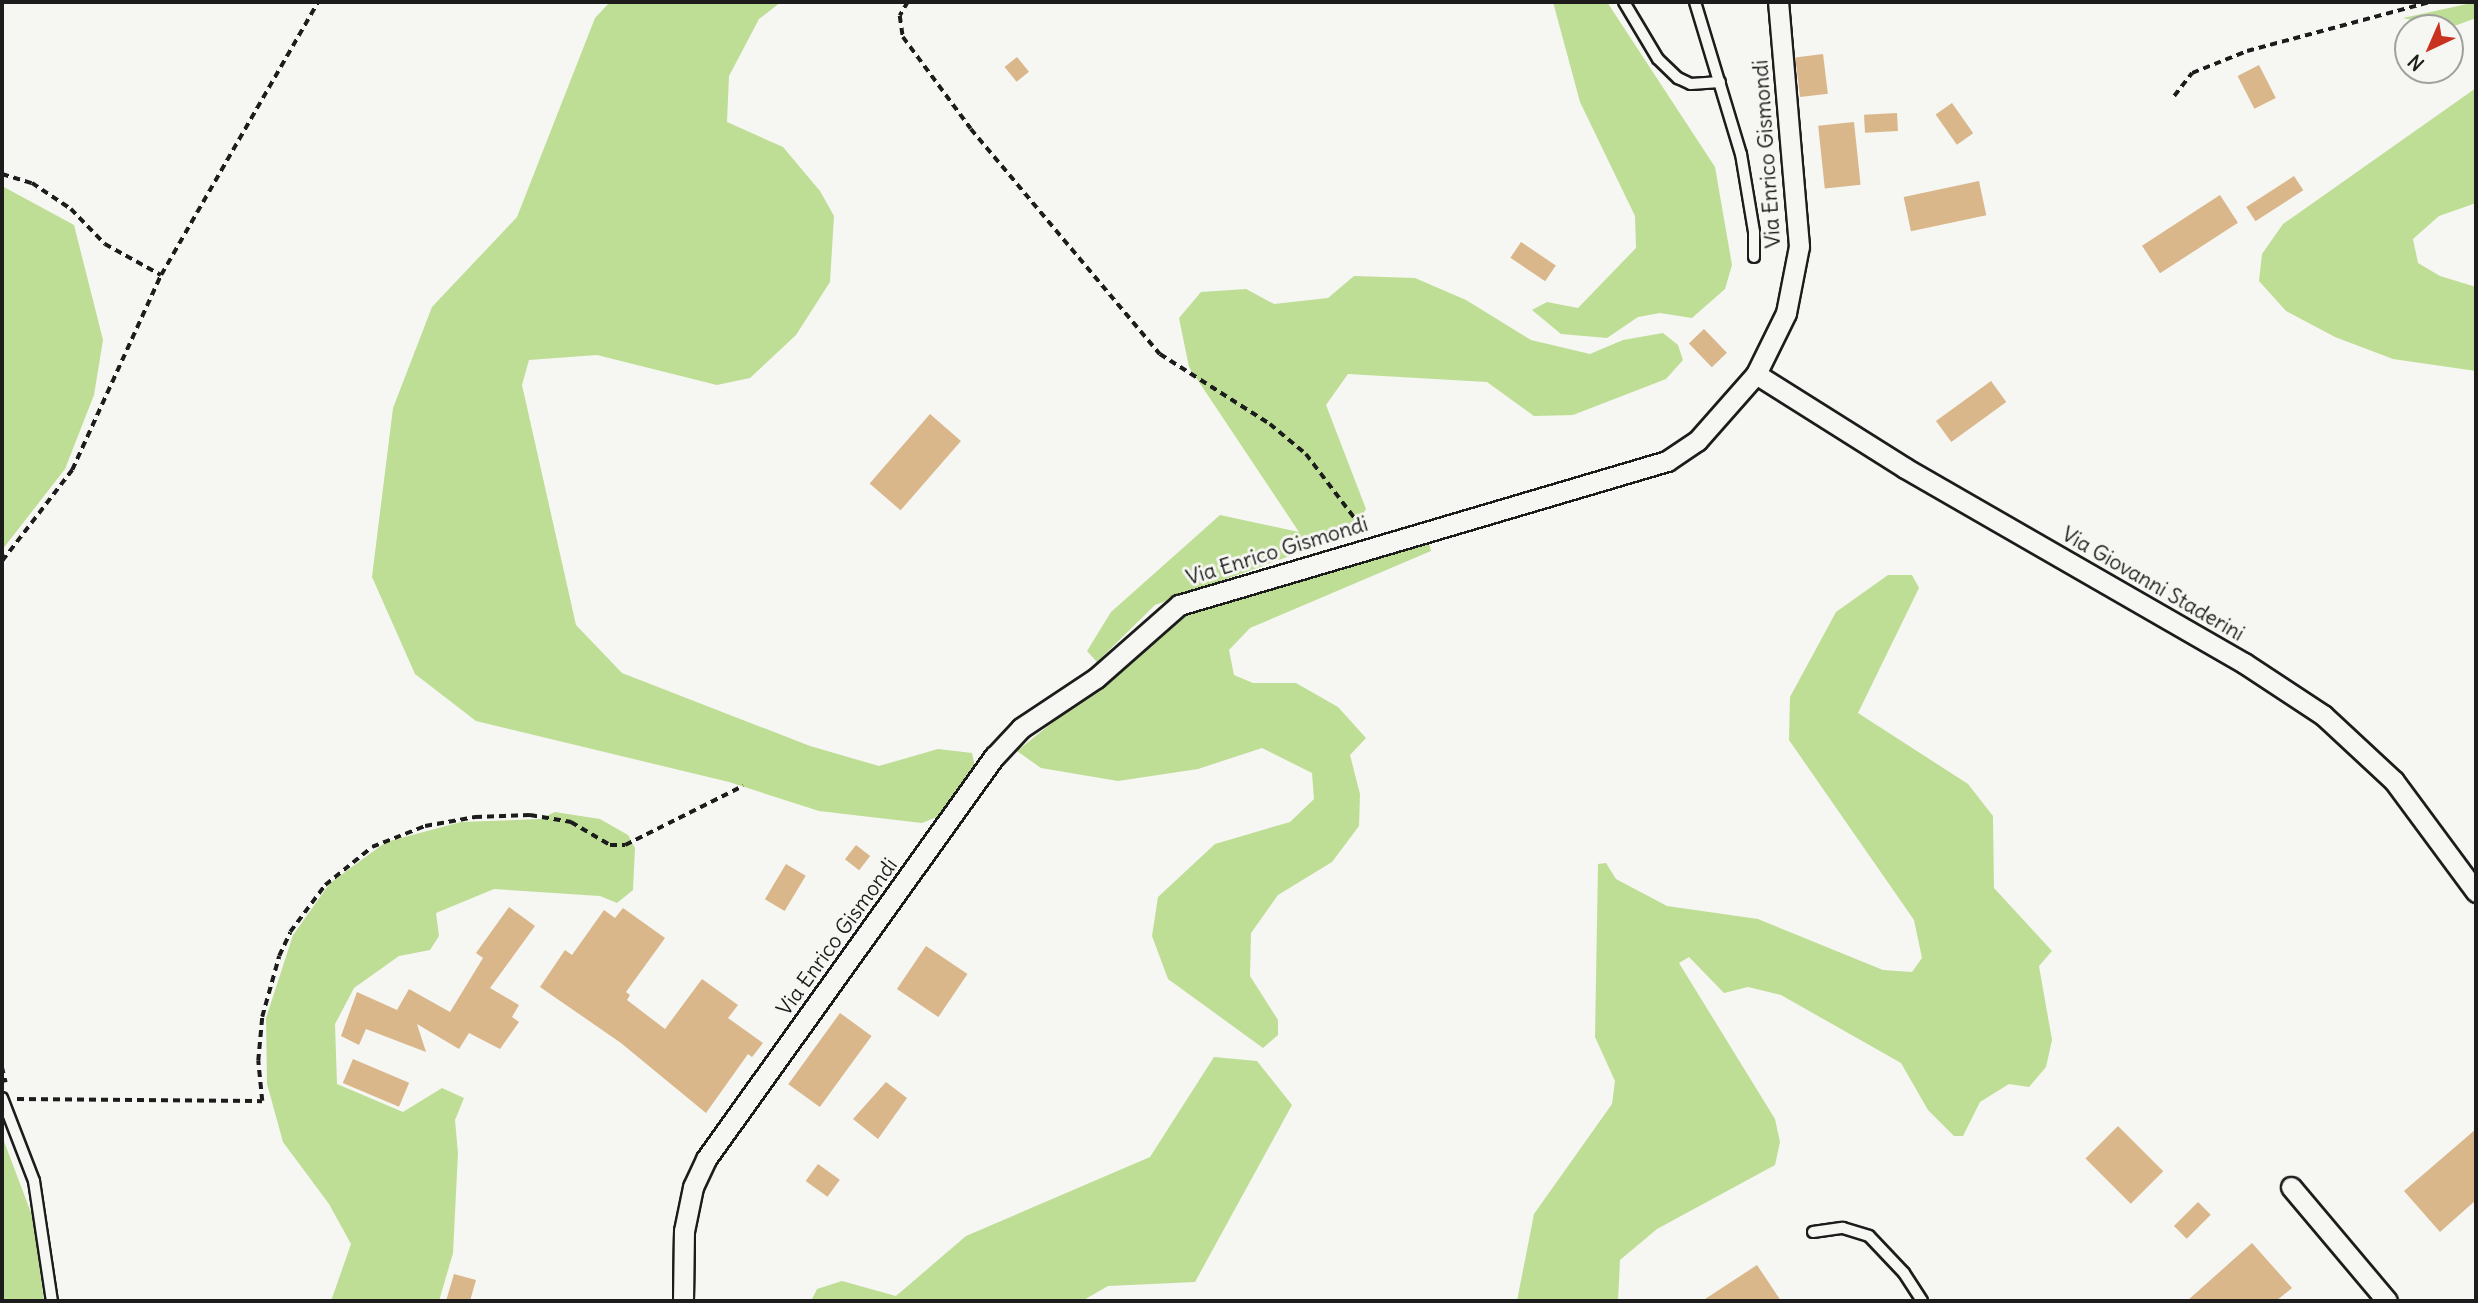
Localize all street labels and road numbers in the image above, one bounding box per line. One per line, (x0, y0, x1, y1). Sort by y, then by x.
street label: Via Enrico Gismondi (1748, 59, 1786, 249)
street label: Via Enrico Gismondi (1183, 511, 1371, 591)
street label: Via Giovanni Staderini (2057, 521, 2249, 647)
street label: Via Enrico Gismondi (771, 853, 903, 1021)

